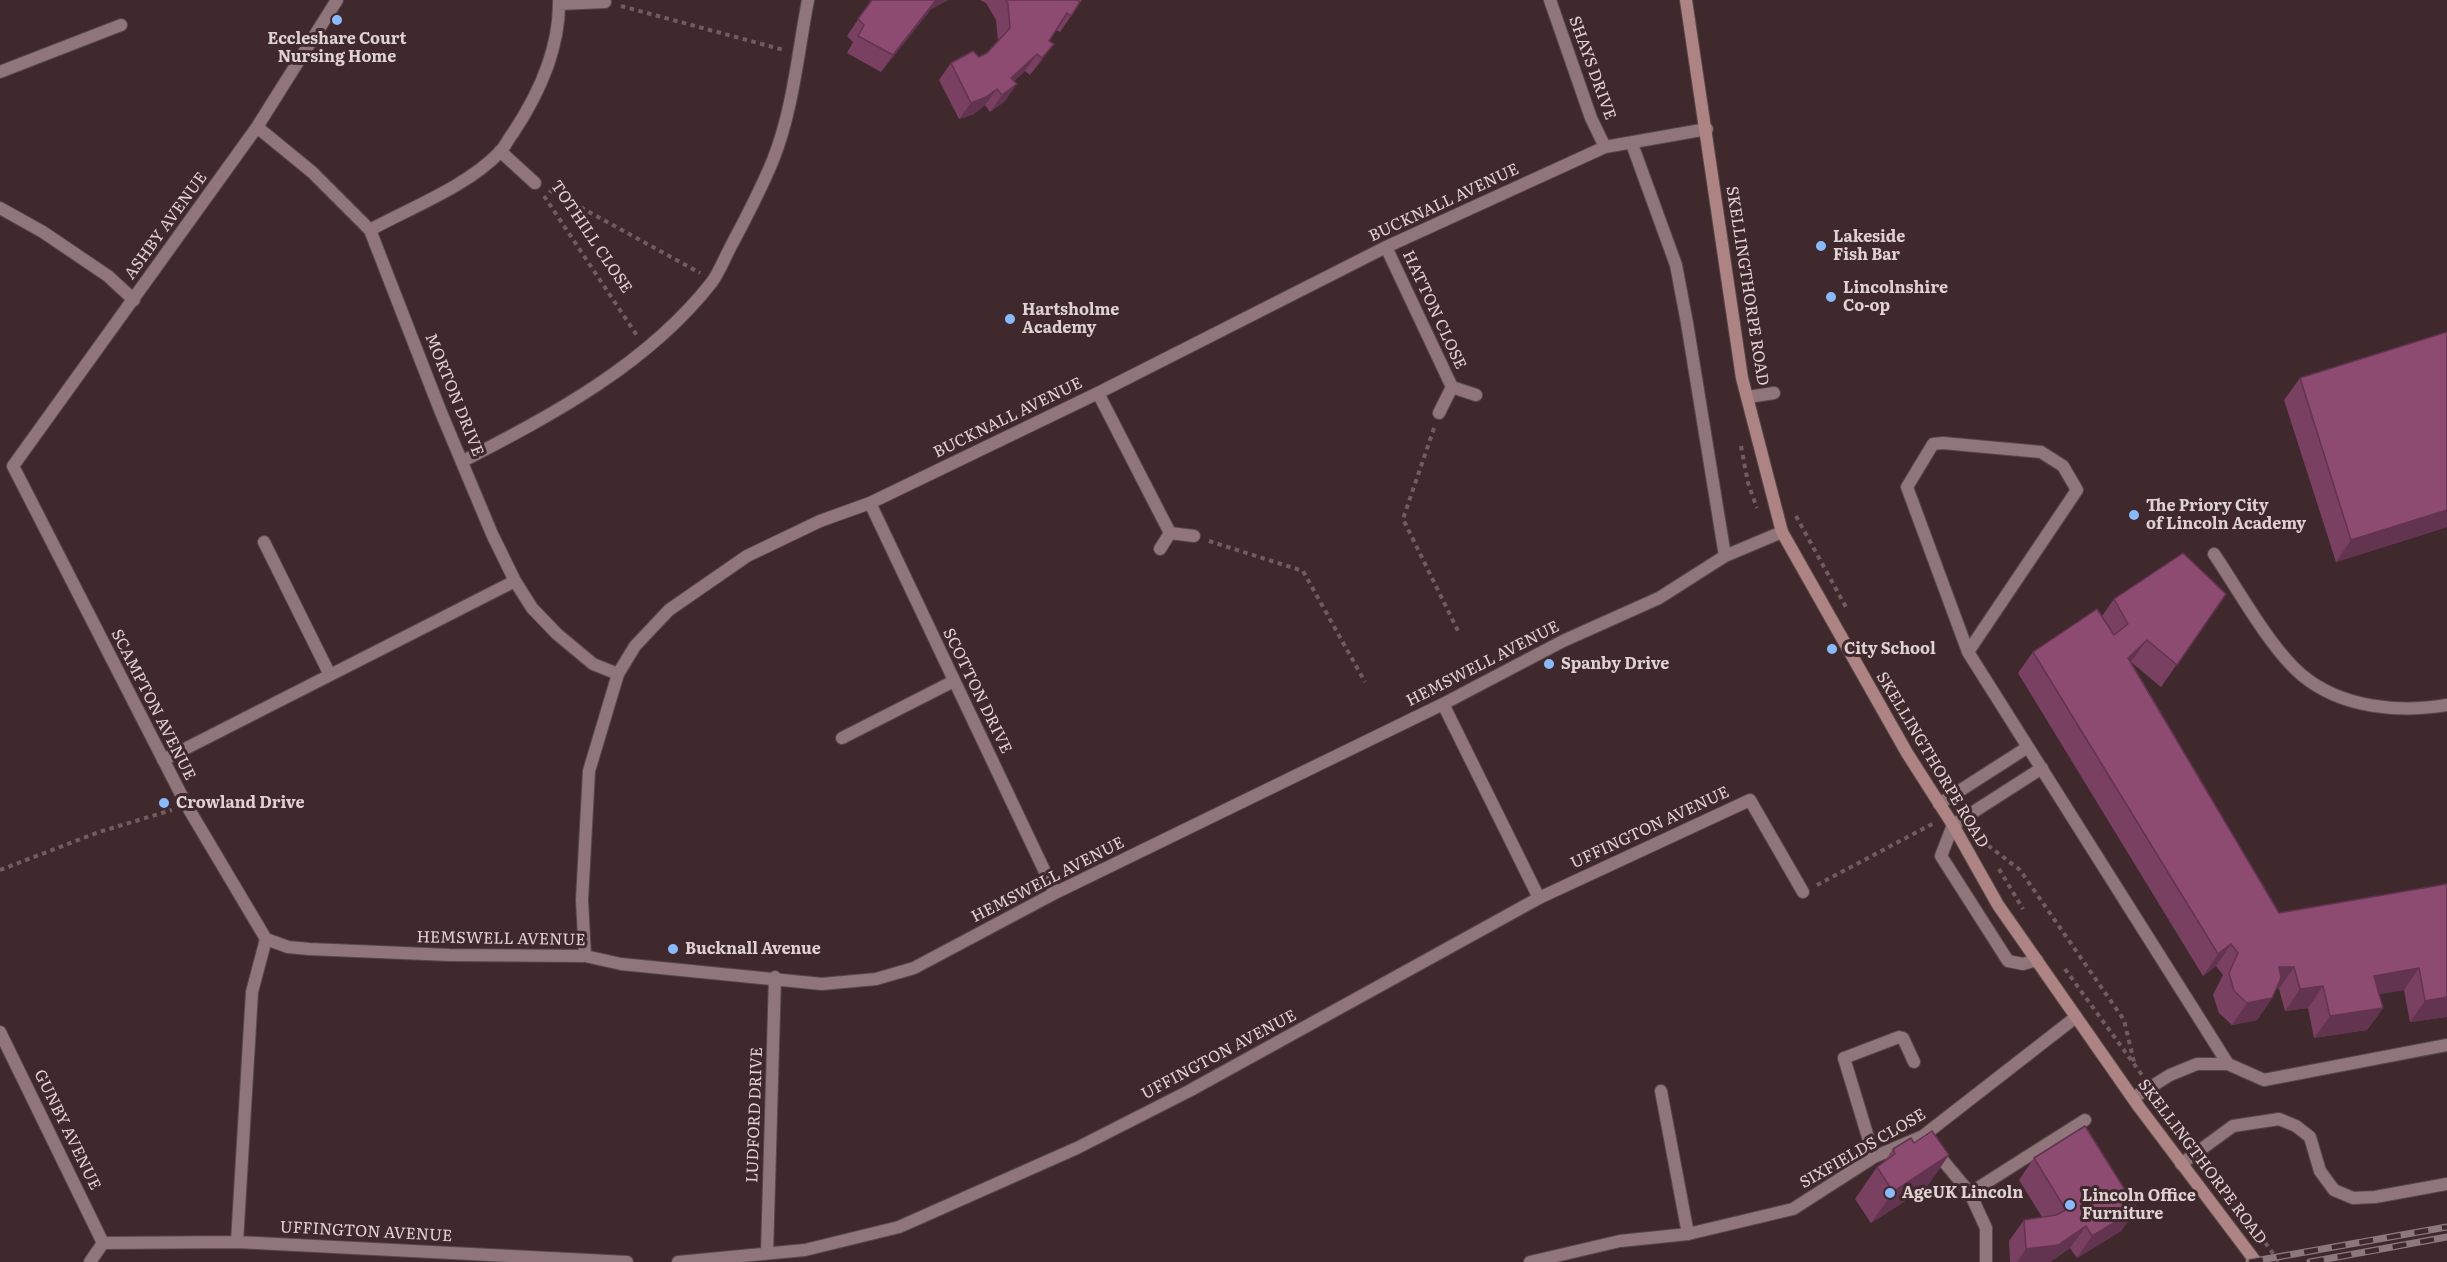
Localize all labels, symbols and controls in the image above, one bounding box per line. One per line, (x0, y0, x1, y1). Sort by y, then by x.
marker: Eccleshare Court Nursing Home (330, 13, 344, 27)
street label: SHAYS DRIVE (1564, 14, 1620, 122)
place label: Eccleshare Court Nursing Home (268, 29, 406, 67)
street label: BUCKNALL AVENUE (1366, 160, 1522, 246)
street label: ASHBY AVENUE (121, 169, 211, 283)
street label: TOTHILL CLOSE (546, 177, 636, 297)
street label: SKELLINGTHORPE ROAD (1722, 185, 1772, 387)
place label: Lakeside Fish Bar (1833, 227, 1905, 265)
marker: Lakeside Fish Bar (1814, 239, 1828, 253)
street label: HATTON CLOSE (1398, 248, 1470, 372)
place label: Lincolnshire Co-op (1843, 278, 1948, 316)
marker: Lincolnshire Co-op (1824, 290, 1838, 304)
place label: Hartsholme Academy (1022, 300, 1119, 338)
marker: Hartsholme Academy (1003, 312, 1017, 326)
street label: MORTON DRIVE (421, 331, 487, 459)
street label: BUCKNALL AVENUE (931, 374, 1085, 462)
place label: The Priory City of Lincoln Academy (2146, 496, 2306, 534)
marker: The Priory City of Lincoln Academy (2127, 508, 2141, 522)
street label: HEMSWELL AVENUE (1403, 617, 1563, 711)
street label: SCOTTON DRIVE (938, 625, 1016, 757)
street label: SCAMPTON AVENUE (107, 626, 199, 784)
place label: City School (1844, 639, 1936, 659)
marker: City School (1825, 642, 1839, 656)
place label: Spanby Drive (1561, 654, 1669, 674)
marker: Spanby Drive (1542, 657, 1556, 671)
street label: SKELLINGTHORPE ROAD (1872, 669, 1992, 851)
street label: UFFINGTON AVENUE (1568, 783, 1732, 873)
place label: Crowland Drive (176, 793, 304, 813)
marker: Crowland Drive (157, 796, 171, 810)
street label: HEMSWELL AVENUE (968, 833, 1128, 927)
street label: HEMSWELL AVENUE (416, 928, 586, 950)
place label: Bucknall Avenue (685, 939, 821, 959)
marker: Bucknall Avenue (666, 942, 680, 956)
street label: UFFINGTON AVENUE (1138, 1006, 1300, 1104)
street label: LUDFORD DRIVE (743, 1047, 767, 1183)
street label: GUNBY AVENUE (30, 1067, 104, 1193)
street label: SKELLINGTHORPE ROAD (2134, 1076, 2270, 1248)
street label: SIXFIELDS CLOSE (1797, 1105, 1929, 1193)
place label: AgeUK Lincoln (1902, 1183, 2023, 1203)
marker: AgeUK Lincoln (1883, 1186, 1897, 1200)
place label: Lincoln Office Furniture (2082, 1186, 2196, 1224)
marker: Lincoln Office Furniture (2063, 1198, 2077, 1212)
street label: UFFINGTON AVENUE (279, 1218, 453, 1246)

